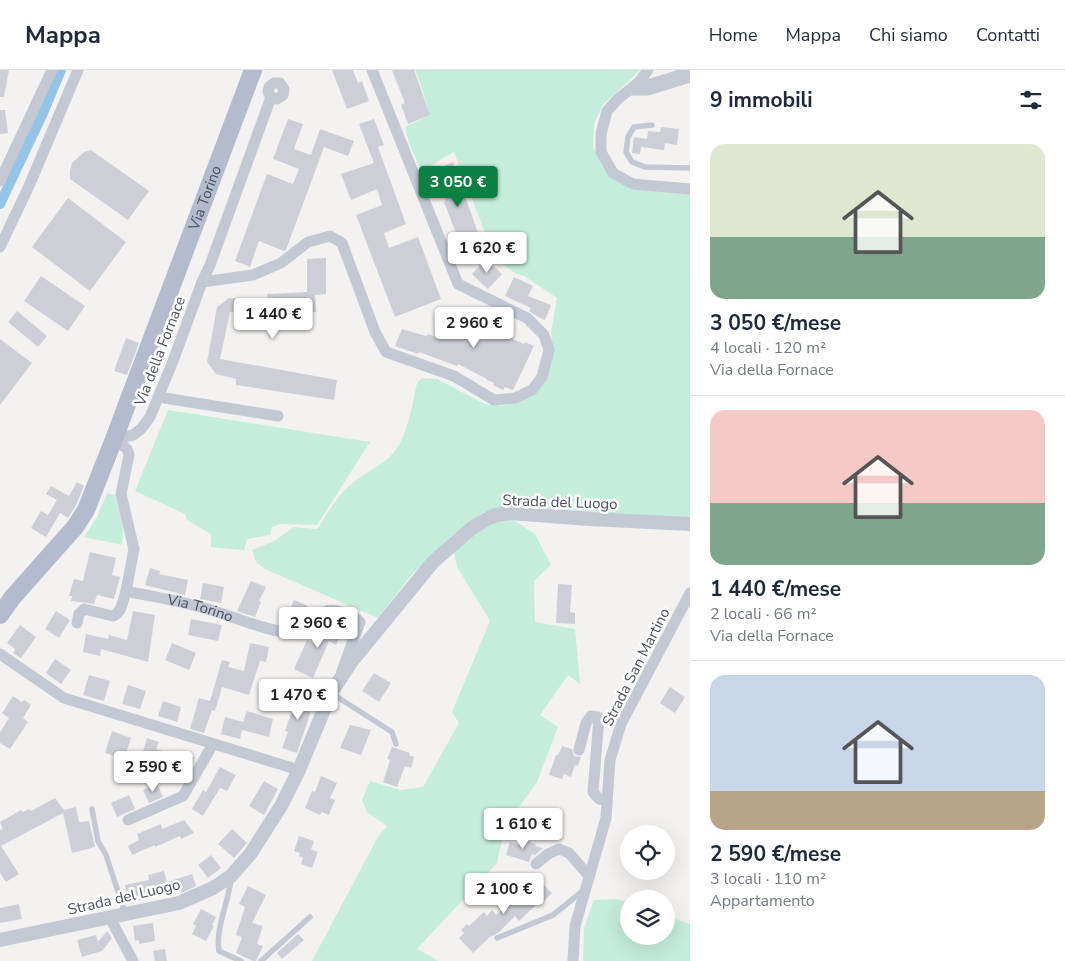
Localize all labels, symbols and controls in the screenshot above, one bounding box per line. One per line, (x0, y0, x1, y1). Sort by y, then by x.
text: Mappa (25, 19, 101, 51)
text: Home (709, 23, 757, 47)
text: Mappa (785, 23, 841, 47)
text: Chi siamo (869, 23, 948, 47)
text: Contatti (976, 23, 1040, 47)
text: 9 immobili (710, 86, 813, 114)
icon: filters (1017, 86, 1045, 114)
street label: Via Torino (183, 163, 226, 234)
pin: 3 050 € (412, 166, 504, 208)
text: 3 050 € (430, 171, 486, 193)
icon: home (833, 177, 923, 267)
pin: 1 620 € (441, 232, 533, 274)
text: 1 620 € (459, 237, 515, 259)
street label: Via della Fornace (130, 293, 190, 410)
pin: 1 440 € (227, 298, 319, 340)
text: 1 440 € (245, 303, 301, 325)
pin: 2 960 € (428, 306, 520, 349)
text: 3 050 €/mese (710, 309, 841, 337)
text: 2 960 € (446, 312, 502, 334)
text: 4 locali · 120 m² (710, 337, 826, 359)
text: Via della Fornace (710, 359, 834, 381)
icon: home (833, 442, 923, 532)
street label: Strada del Luogo (502, 490, 618, 514)
text: 1 440 €/mese (710, 575, 841, 603)
street label: Via Torino (165, 589, 236, 627)
text: 2 locali · 66 m² (710, 603, 817, 625)
street label: Strada San Martino (598, 605, 674, 729)
pin: 2 960 € (272, 606, 364, 649)
text: 2 960 € (290, 612, 346, 634)
text: Via della Fornace (710, 625, 834, 647)
pin: 1 470 € (252, 678, 344, 721)
text: 1 470 € (270, 684, 326, 706)
icon: home (833, 707, 923, 797)
pin: 2 590 € (107, 750, 199, 793)
text: 2 590 € (125, 756, 181, 778)
pin: 1 610 € (477, 808, 569, 850)
text: 1 610 € (495, 813, 551, 835)
map controls (620, 825, 675, 945)
button: locate (620, 825, 675, 880)
text: 2 590 €/mese (710, 840, 841, 868)
text: 3 locali · 110 m² (710, 868, 826, 890)
pin: 2 100 € (458, 872, 550, 915)
street label: Strada del Luogo (66, 874, 182, 920)
text: 2 100 € (476, 878, 532, 900)
button: layers (620, 890, 675, 945)
text: Appartamento (710, 890, 815, 912)

